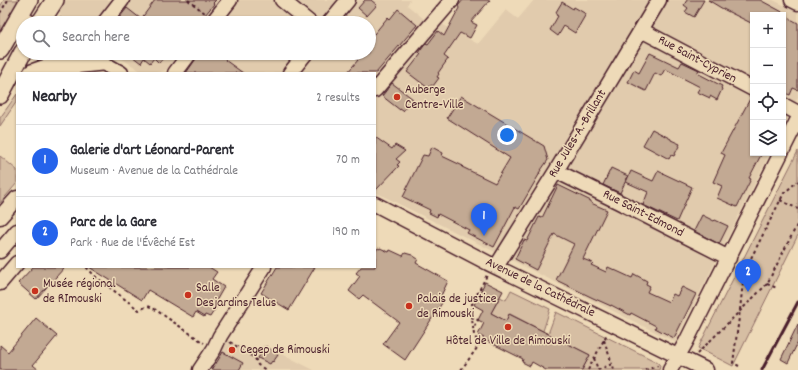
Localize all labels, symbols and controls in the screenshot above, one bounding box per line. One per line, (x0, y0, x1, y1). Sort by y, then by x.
map controls (750, 12, 786, 156)
button: + (750, 12, 786, 48)
search box (16, 16, 376, 60)
icon: search (30, 27, 52, 49)
text: Search here (62, 27, 130, 49)
street label: Rue Saint-Cyprien (654, 31, 740, 89)
button: − (750, 48, 786, 84)
place label: Auberge Centre-Ville (405, 81, 464, 115)
button: locate (750, 84, 786, 120)
text: Nearby (32, 86, 76, 110)
street label: Rue Jules-A.-Brillant (544, 86, 612, 182)
text: 2 results (316, 89, 360, 108)
marker: Auberge Centre-Ville (392, 92, 402, 102)
button: layers (750, 120, 786, 156)
your location (497, 125, 517, 145)
text: Galerie d'art Léonard-Parent (70, 140, 234, 162)
text: 1 (44, 151, 46, 170)
text: 70 m (336, 151, 360, 170)
text: Museum · Avenue de la Cathédrale (70, 162, 238, 181)
street label: Rue Saint-Edmond (599, 185, 687, 243)
pin: 1 (471, 203, 497, 236)
text: Parc de la Gare (70, 212, 157, 234)
text: 2 (42, 223, 48, 242)
text: 190 m (332, 223, 360, 242)
text: Park · Rue de l'Évêché Est (70, 234, 195, 253)
street label: Avenue de la Cathédrale (482, 253, 598, 323)
pin: 2 (735, 259, 761, 292)
place label: Musée régional de RImouski (43, 275, 115, 309)
place label: Salle Desjardins Telus (196, 279, 276, 313)
marker: Musée régional de RImouski (30, 286, 40, 296)
marker: Salle Desjardins Telus (183, 290, 193, 300)
place label: Palais de justice de Rimouski (417, 290, 497, 324)
marker: Palais de justice de Rimouski (404, 301, 414, 311)
marker: Hôtel de Ville de Rimouski (503, 322, 513, 332)
place label: Hôtel de Ville de Rimouski (446, 332, 571, 351)
place label: Cegep de Rimouski (240, 341, 330, 360)
marker: Cegep de Rimouski (227, 345, 237, 355)

